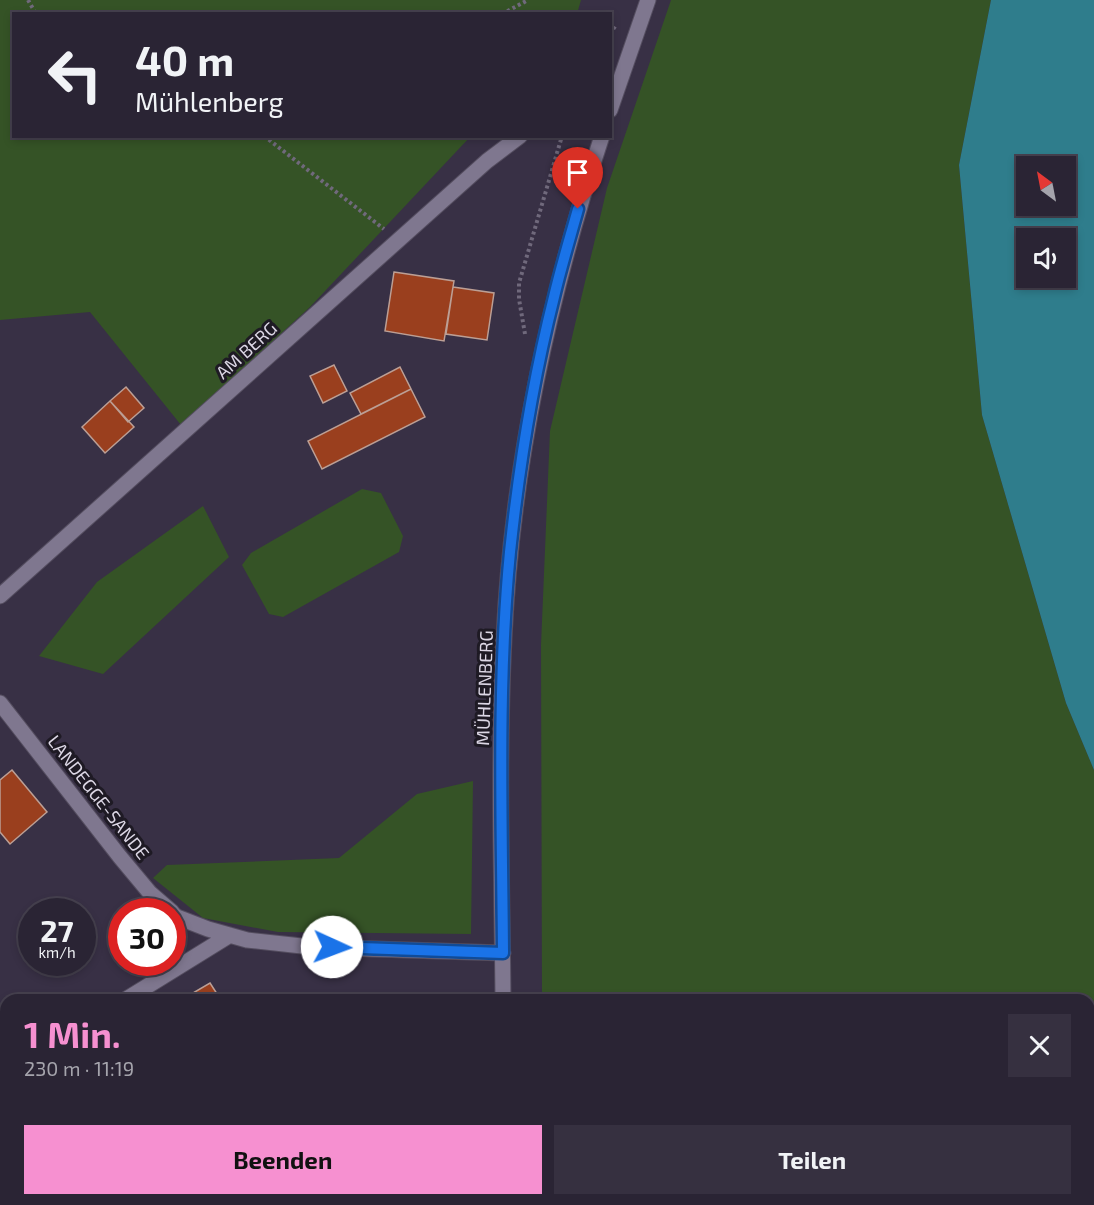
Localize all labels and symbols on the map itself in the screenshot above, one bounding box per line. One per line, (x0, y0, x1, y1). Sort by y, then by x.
pin (552, 147, 603, 209)
north arrow (1016, 156, 1076, 216)
street label: AM BERG (211, 317, 281, 383)
street label: MÜHLENBERG (471, 630, 497, 746)
street label: LANDEGGE-SANDE (44, 731, 154, 863)
speed limit sign: 30 (108, 898, 186, 976)
position arrow (300, 915, 364, 979)

